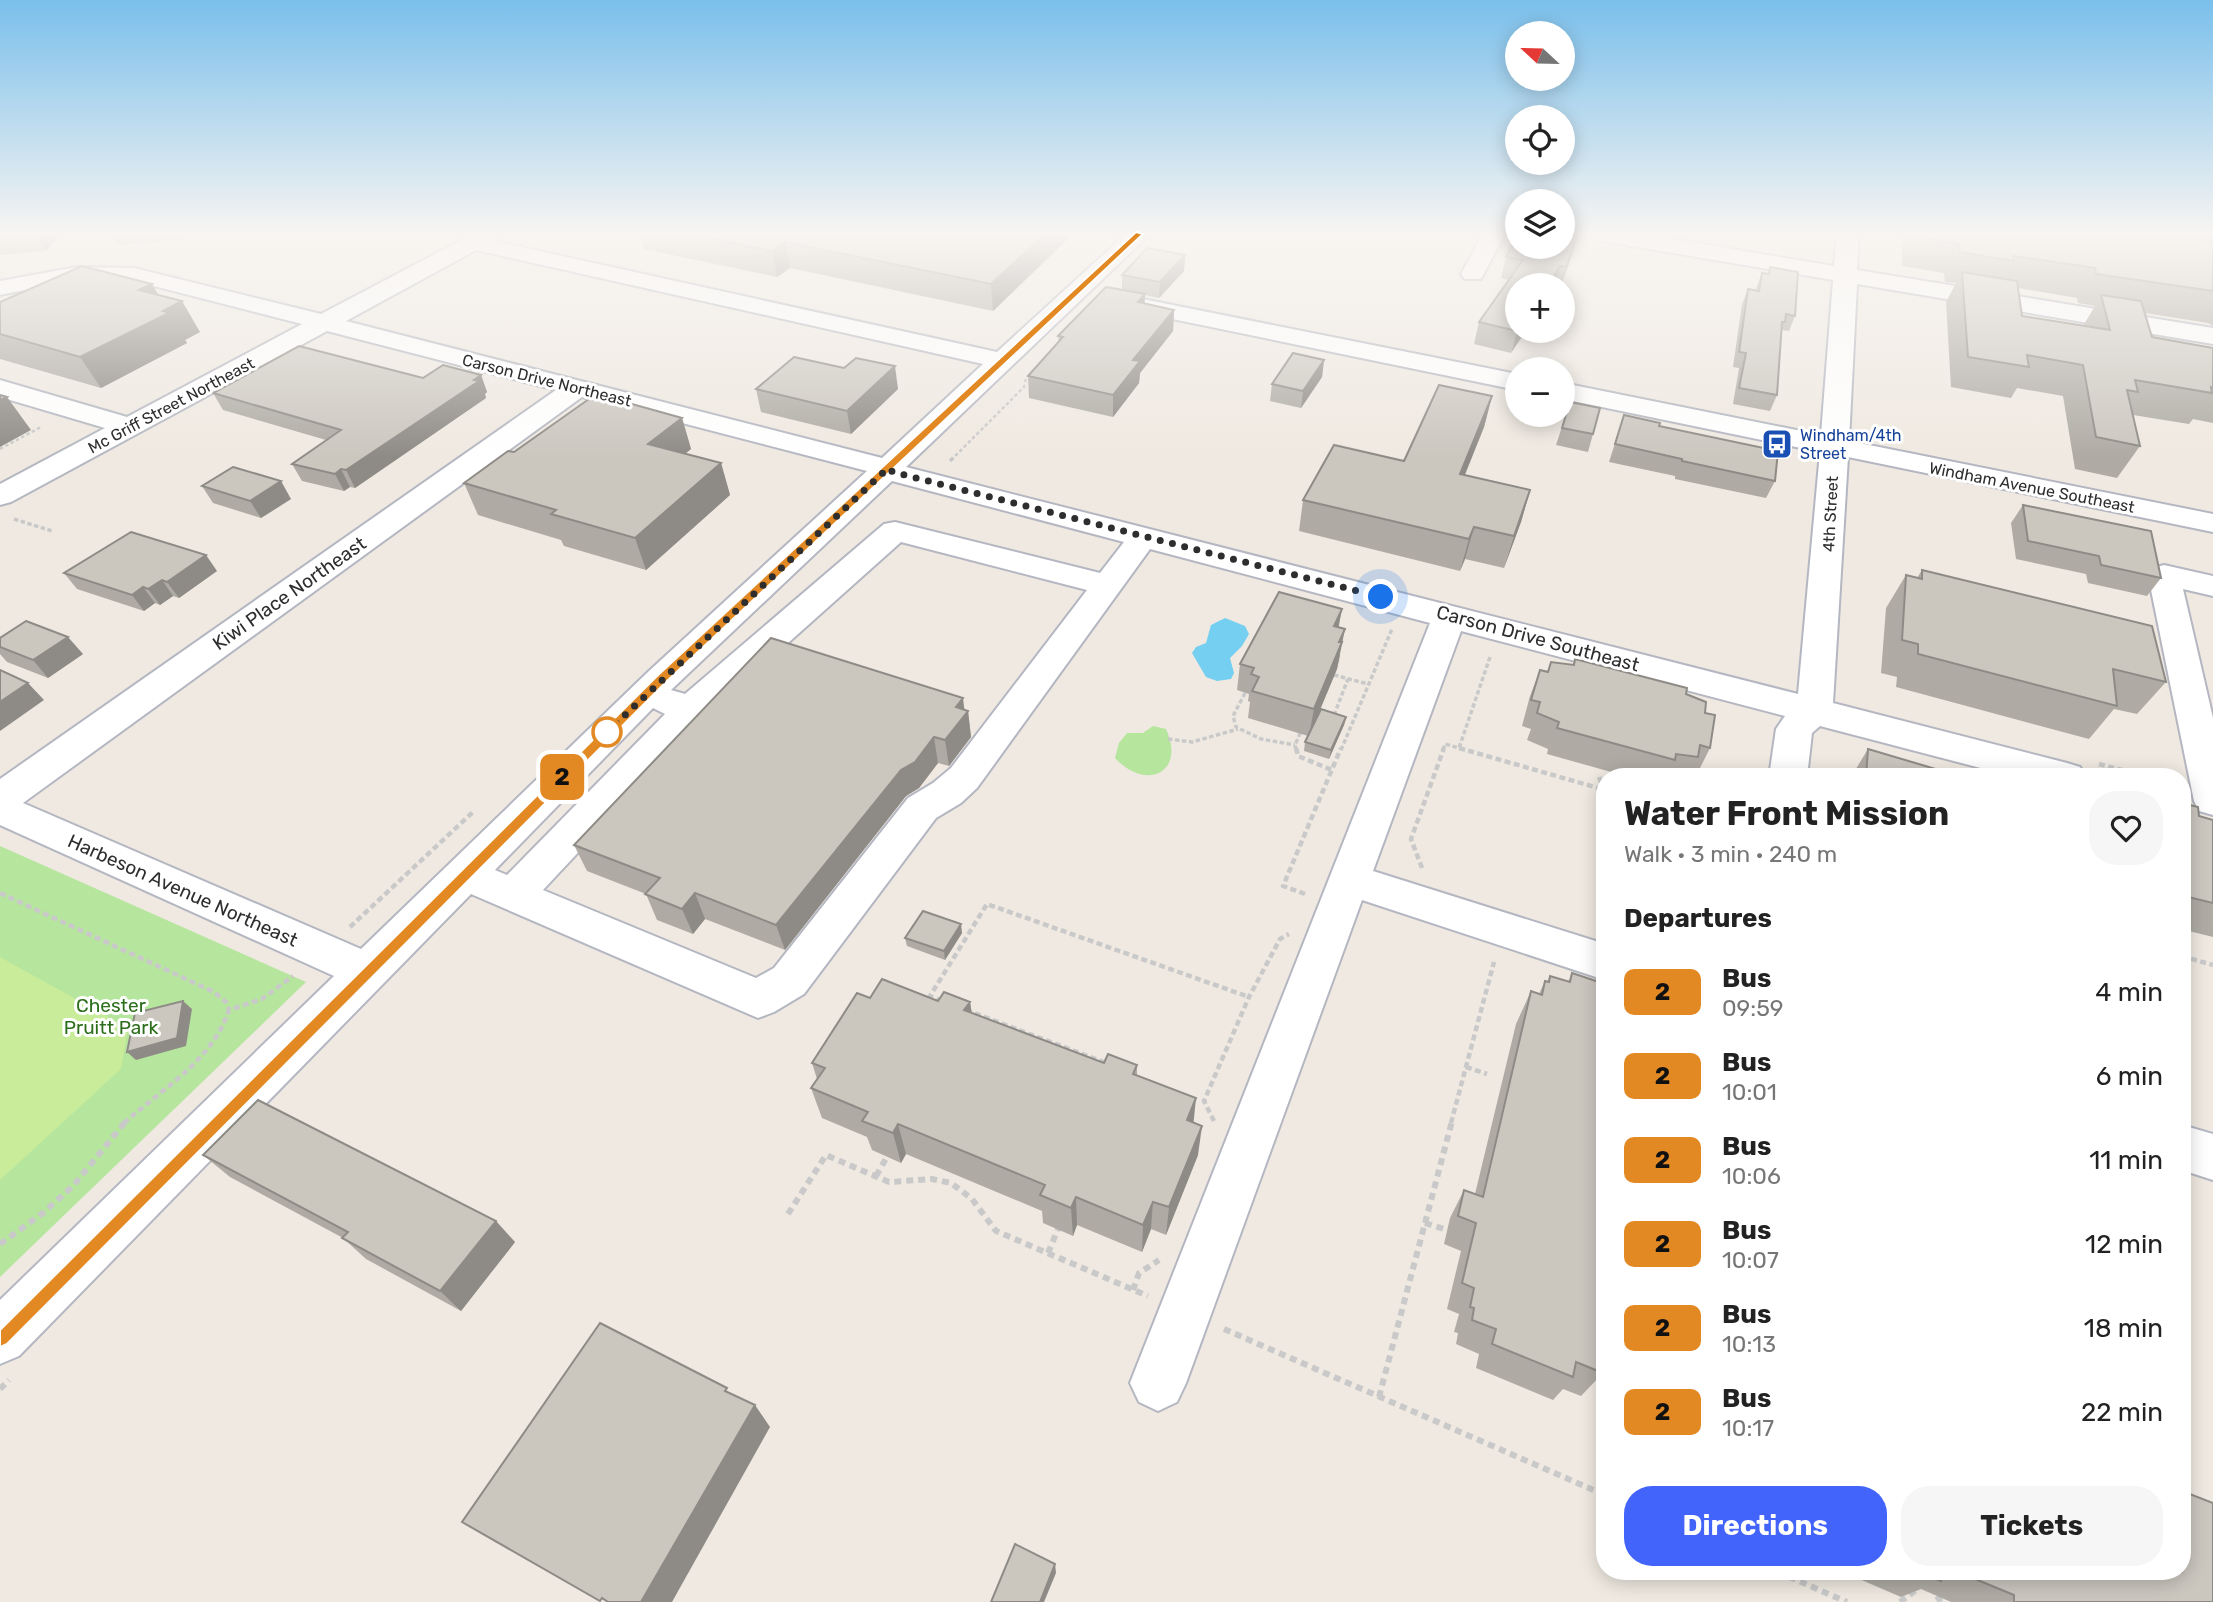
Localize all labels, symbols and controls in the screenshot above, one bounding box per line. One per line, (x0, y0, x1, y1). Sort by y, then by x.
north arrow (1505, 21, 1575, 91)
map controls (1505, 21, 1575, 427)
button: locate (1505, 105, 1575, 175)
button: layers (1505, 189, 1575, 259)
button: + (1505, 273, 1575, 343)
street label: Carson Drive Northeast (460, 350, 633, 411)
street label: Mc Griff Street Northeast (85, 353, 258, 457)
button: − (1505, 357, 1575, 427)
place label: Windham/4th Street (1800, 426, 1901, 463)
bus stop icon: Windham/4th Street (1760, 427, 1794, 461)
street label: Windham Avenue Southeast (1927, 458, 2136, 517)
street label: 4th Street (1819, 476, 1842, 553)
street label: Kiwi Place Northeast (208, 531, 371, 655)
your location (1363, 579, 1398, 614)
street label: Carson Drive Southeast (1434, 600, 1642, 677)
unlabelled marker (592, 717, 622, 747)
line badge: 2 (539, 754, 585, 800)
text: 2 (554, 763, 570, 791)
button: heart (2089, 791, 2163, 865)
text: Water Front Mission (1624, 794, 1949, 833)
street label: Harbeson Avenue Northeast (64, 829, 302, 952)
text: Walk · 3 min · 240 m (1624, 840, 1837, 868)
text: Departures (1624, 903, 1772, 934)
text: Bus (1722, 963, 1771, 994)
text: 4 min (2095, 977, 2163, 1008)
text: 2 (1655, 978, 1670, 1006)
park label: Chester Pruitt Park (64, 994, 158, 1039)
text: 09:59 (1722, 994, 1783, 1022)
text: Bus (1722, 1047, 1771, 1078)
text: 6 min (2096, 1061, 2163, 1092)
text: 2 (1655, 1062, 1670, 1090)
text: 10:01 (1722, 1078, 1777, 1106)
text: Bus (1722, 1131, 1771, 1162)
text: 11 min (2089, 1145, 2163, 1176)
text: 2 (1655, 1146, 1670, 1174)
text: 10:06 (1722, 1162, 1781, 1190)
text: Bus (1722, 1215, 1771, 1246)
text: 12 min (2085, 1229, 2163, 1260)
text: 2 (1655, 1230, 1670, 1258)
text: 10:07 (1722, 1246, 1779, 1274)
text: Bus (1722, 1299, 1771, 1330)
text: 18 min (2084, 1313, 2163, 1344)
text: 2 (1655, 1314, 1670, 1342)
text: 10:13 (1722, 1330, 1776, 1358)
text: Bus (1722, 1383, 1771, 1414)
text: 22 min (2081, 1397, 2163, 1428)
text: 2 (1655, 1398, 1670, 1426)
text: 10:17 (1722, 1414, 1774, 1442)
button: Directions (1624, 1486, 1887, 1566)
button: Tickets (1901, 1486, 2163, 1566)

